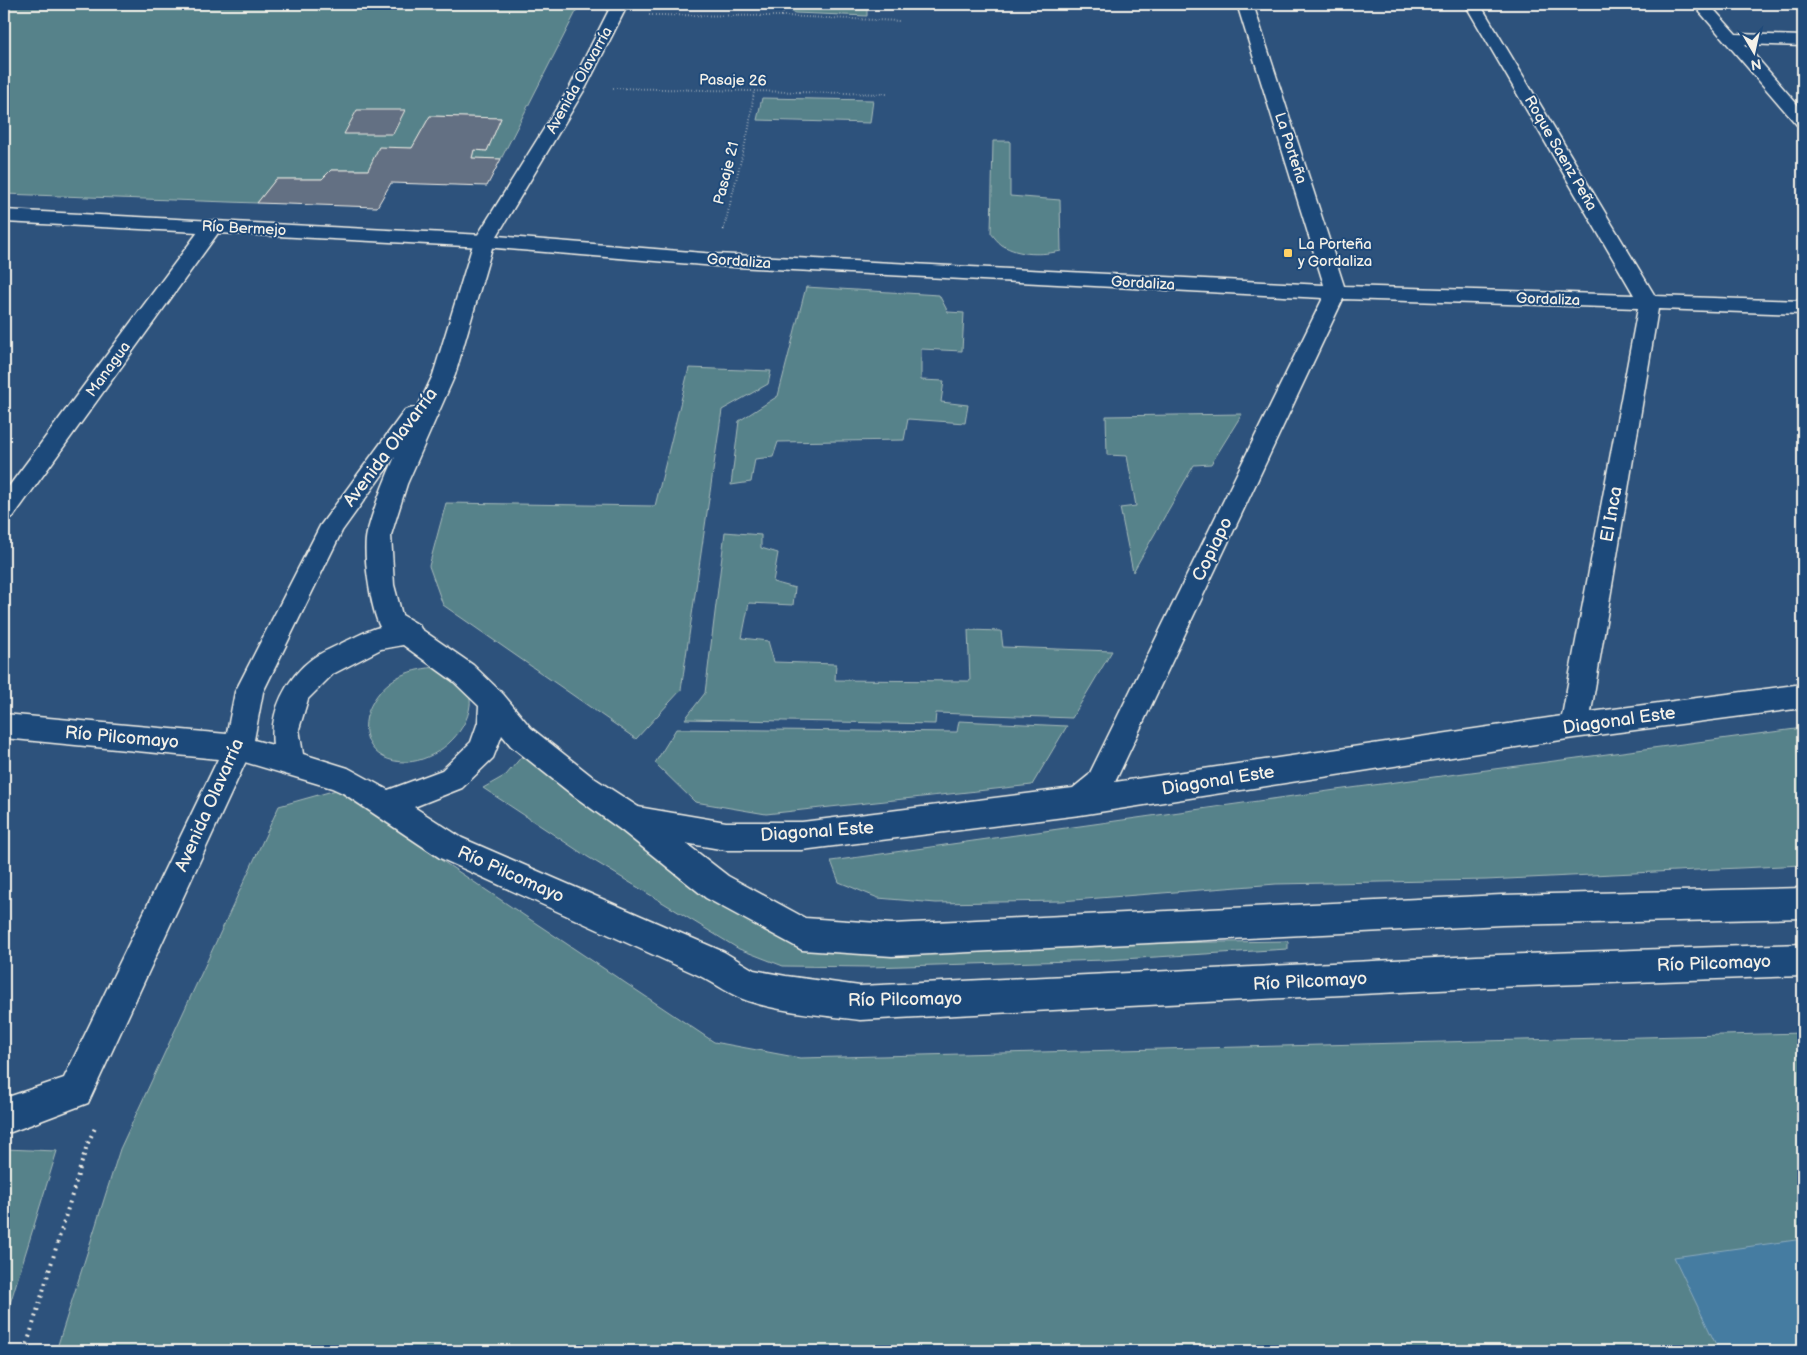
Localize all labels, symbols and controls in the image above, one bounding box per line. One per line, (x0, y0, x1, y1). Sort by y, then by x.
street label: Avenida Olavarría (542, 23, 617, 137)
north arrow (1730, 28, 1780, 78)
text: N (1749, 55, 1762, 74)
street label: Pasaje 26 (699, 70, 767, 91)
street label: Roque Saenz Peña (1520, 92, 1601, 214)
street label: La Porteña (1270, 110, 1311, 186)
street label: Pasaje 21 (710, 140, 743, 207)
street label: Río Bermejo (201, 217, 287, 240)
place label: La Porteña y Gordaliza (1297, 235, 1372, 271)
marker: La Porteña y Gordaliza (1282, 247, 1294, 259)
street label: Gordaliza (706, 250, 772, 273)
street label: Gordaliza (1110, 272, 1176, 295)
street label: Gordaliza (1516, 289, 1580, 310)
street label: Managua (82, 338, 135, 401)
street label: Avenida Olavarría (339, 384, 442, 511)
street label: El Inca (1596, 485, 1627, 544)
street label: Copiapo (1188, 514, 1237, 585)
street label: Diagonal Este (1561, 702, 1677, 739)
street label: Río Pilcomayo (64, 722, 180, 753)
street label: Avenida Olavarría (171, 735, 248, 875)
street label: Diagonal Este (1160, 761, 1276, 800)
street label: Diagonal Este (760, 817, 875, 846)
street label: Río Pilcomayo (454, 842, 567, 907)
street label: Río Pilcomayo (1657, 951, 1772, 976)
street label: Río Pilcomayo (1252, 968, 1368, 995)
street label: Río Pilcomayo (848, 988, 962, 1011)

